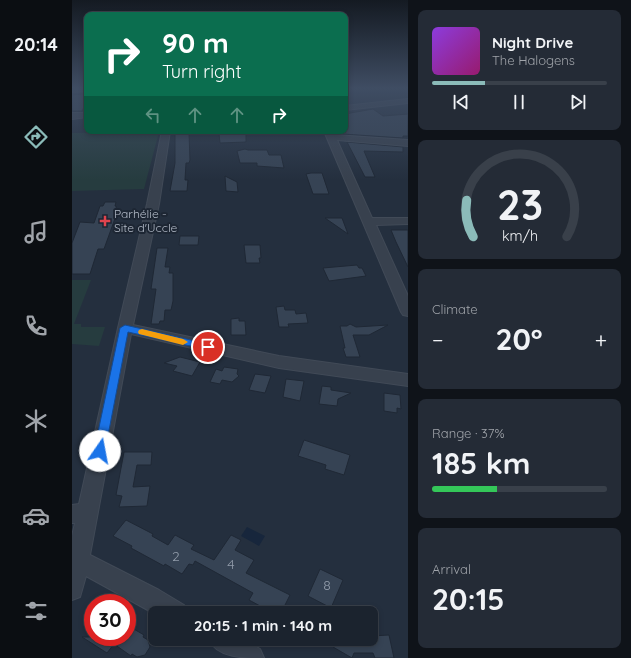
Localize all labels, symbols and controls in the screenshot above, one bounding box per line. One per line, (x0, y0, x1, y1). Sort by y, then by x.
text: 90 m (162, 25, 229, 60)
icon: right (96, 28, 148, 80)
text: 20:14 (14, 33, 58, 56)
text: Night Drive (492, 33, 573, 52)
text: The Halogens (492, 52, 575, 68)
text: Turn right (162, 60, 242, 83)
icon: previous (450, 91, 472, 113)
icon: pause (508, 91, 530, 113)
icon: next (567, 91, 589, 113)
icon: left (142, 104, 164, 126)
icon: ahead (184, 104, 206, 126)
icon: ahead (226, 104, 248, 126)
icon: right (268, 104, 290, 126)
icon: directions (22, 123, 50, 151)
text: 23 (496, 178, 543, 230)
place label: Parhélie - Site d'Uccle (114, 206, 178, 235)
marker: Parhélie - Site d'Uccle (99, 215, 111, 227)
icon: music (22, 218, 50, 246)
text: km/h (501, 227, 538, 245)
text: Climate (432, 301, 478, 317)
icon: phone (22, 312, 50, 340)
text: 20° (495, 320, 543, 358)
text: − (432, 326, 443, 354)
text: + (595, 326, 607, 354)
pin (191, 330, 225, 364)
icon: arrive (197, 336, 219, 358)
icon: climate (22, 407, 50, 435)
text: Range · 37% (432, 425, 505, 441)
position arrow (79, 430, 121, 472)
text: 185 km (432, 444, 531, 482)
icon: car (22, 502, 50, 530)
house number: 2 (172, 547, 180, 565)
house number: 4 (227, 555, 235, 573)
text: Arrival (432, 561, 471, 577)
house number: 8 (323, 576, 331, 594)
text: 20:15 (432, 580, 505, 618)
speed limit sign: 30 (84, 594, 136, 646)
icon: filters (22, 597, 50, 625)
text: 20:15 · 1 min · 140 m (194, 616, 332, 635)

